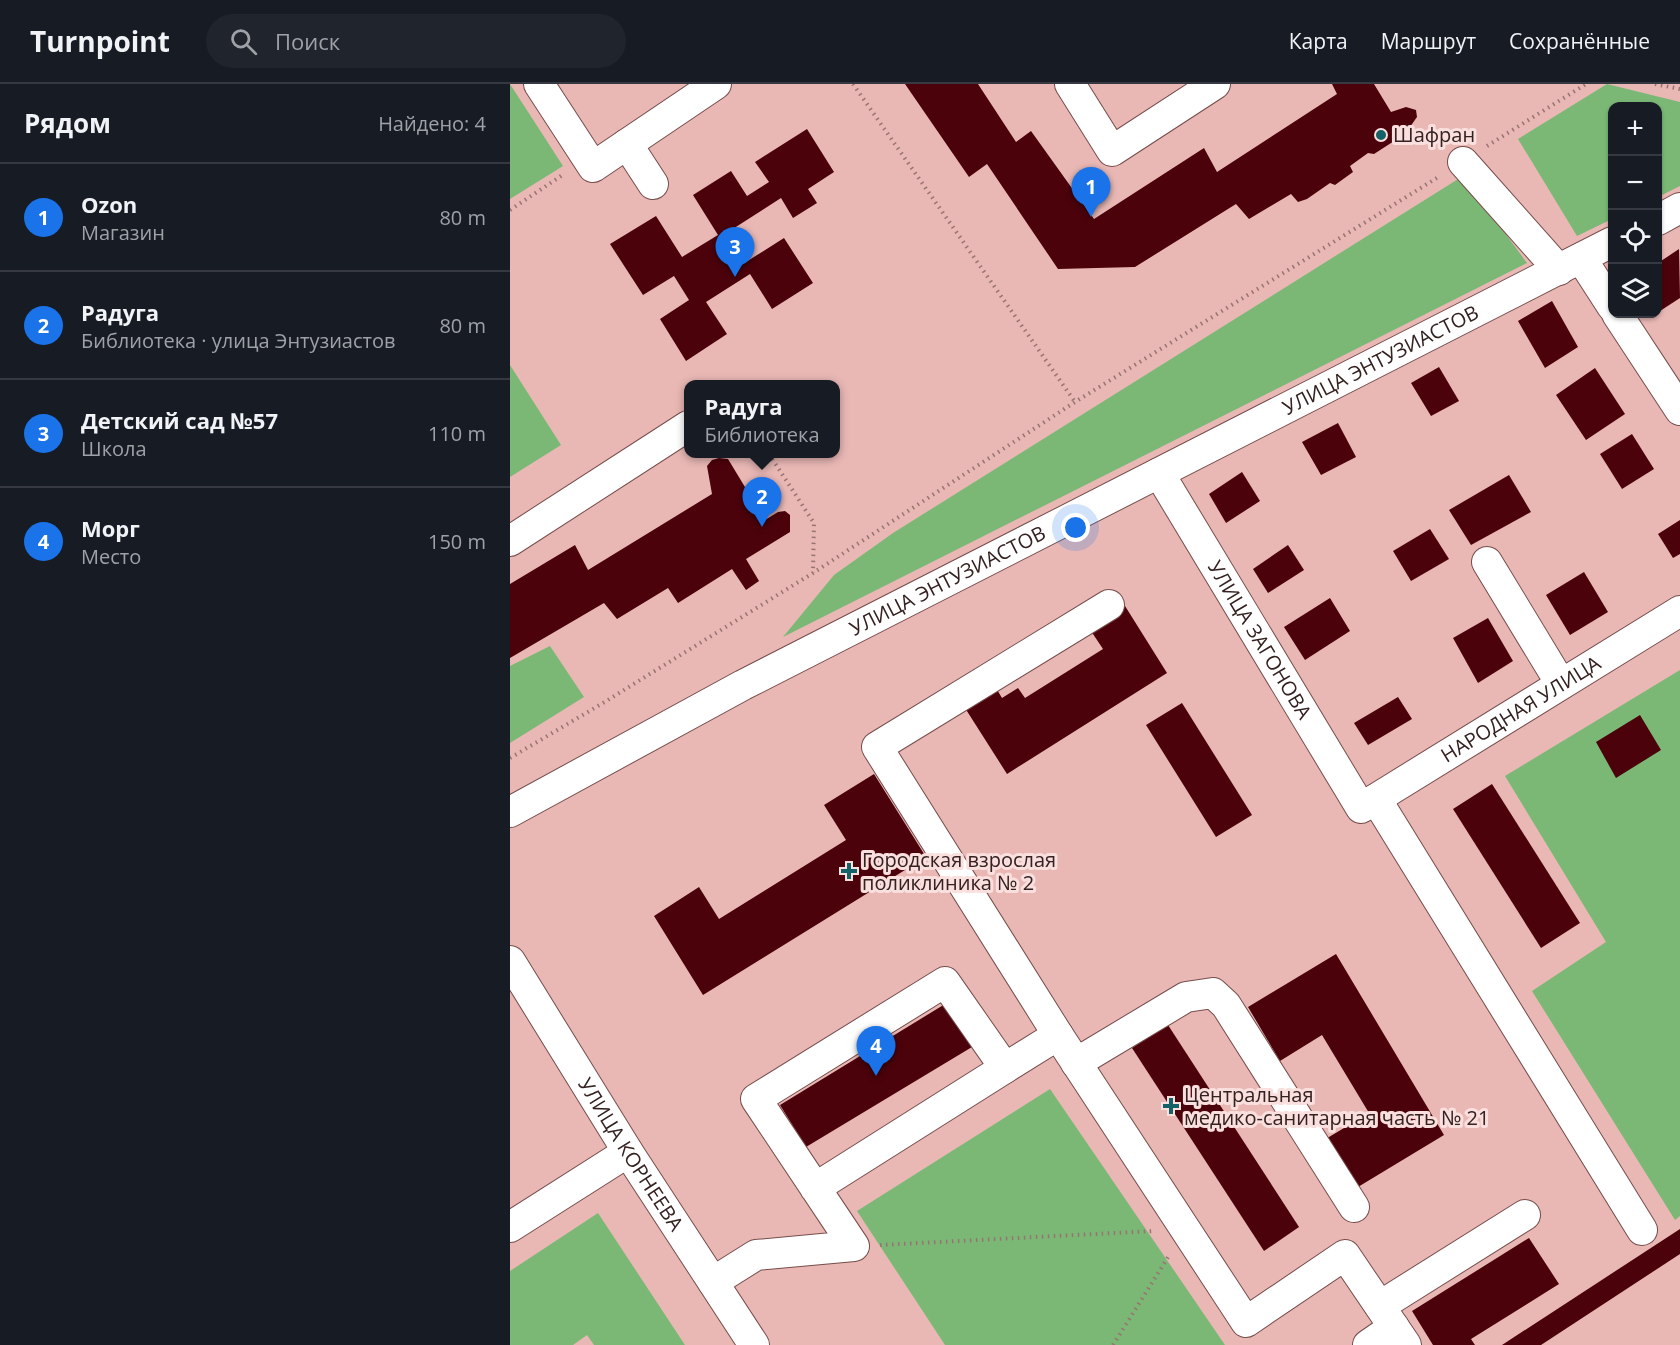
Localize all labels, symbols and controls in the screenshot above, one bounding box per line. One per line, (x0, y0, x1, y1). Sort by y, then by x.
search box (206, 14, 626, 68)
text: Turnpoint (30, 22, 170, 60)
icon: search (227, 25, 260, 58)
text: Поиск (275, 26, 340, 56)
text: Карта (1289, 27, 1348, 55)
text: Маршрут (1381, 27, 1476, 55)
text: Сохранённые (1509, 27, 1650, 55)
map controls (1608, 102, 1662, 318)
button: + (1608, 102, 1662, 156)
text: Рядом (24, 105, 111, 141)
text: Найдено: 4 (378, 110, 486, 137)
place label: Шафран (1393, 121, 1475, 148)
marker: Шафран (1374, 128, 1388, 142)
button: − (1608, 156, 1662, 210)
pin: 1 (1072, 168, 1110, 217)
text: Ozon (81, 189, 137, 219)
text: 1 (38, 204, 49, 231)
text: 80 m (439, 204, 486, 231)
button: locate (1608, 210, 1662, 264)
text: Магазин (81, 219, 165, 246)
pin: 3 (716, 228, 754, 277)
button: layers (1608, 264, 1662, 318)
text: Радуга (81, 297, 159, 327)
street label: УЛИЦА ЭНТУЗИАСТОВ (1278, 298, 1483, 421)
text: 2 (38, 312, 49, 339)
text: 80 m (439, 312, 486, 339)
text: Библиотека · улица Энтузиастов (81, 327, 395, 354)
popup (684, 380, 840, 458)
text: Радуга (704, 391, 782, 421)
text: Детский сад №57 (81, 405, 278, 435)
text: 3 (38, 420, 49, 447)
text: 110 m (428, 420, 486, 447)
text: Библиотека (704, 421, 820, 448)
text: Школа (81, 435, 147, 462)
pin: 2 (742, 478, 782, 527)
text: Морг (81, 513, 140, 543)
your location (1061, 513, 1090, 542)
street label: УЛИЦА ЭНТУЗИАСТОВ (845, 519, 1050, 641)
text: 4 (38, 528, 49, 555)
text: 150 m (428, 528, 486, 555)
text: Место (81, 543, 141, 570)
street label: УЛИЦА ЗАГОНОВА (1202, 556, 1318, 724)
street label: НАРОДНАЯ УЛИЦА (1436, 649, 1606, 768)
place label: Городская взрослая поликлиника № 2 (862, 846, 1056, 896)
marker: Городская взрослая поликлиника № 2 (840, 862, 858, 880)
pin: 4 (856, 1026, 896, 1076)
street label: УЛИЦА КОРНЕЕВА (572, 1072, 690, 1236)
place label: Центральная медико-санитарная часть № 21 (1184, 1081, 1489, 1131)
marker: Центральная медико-санитарная часть № 21 (1162, 1097, 1180, 1115)

